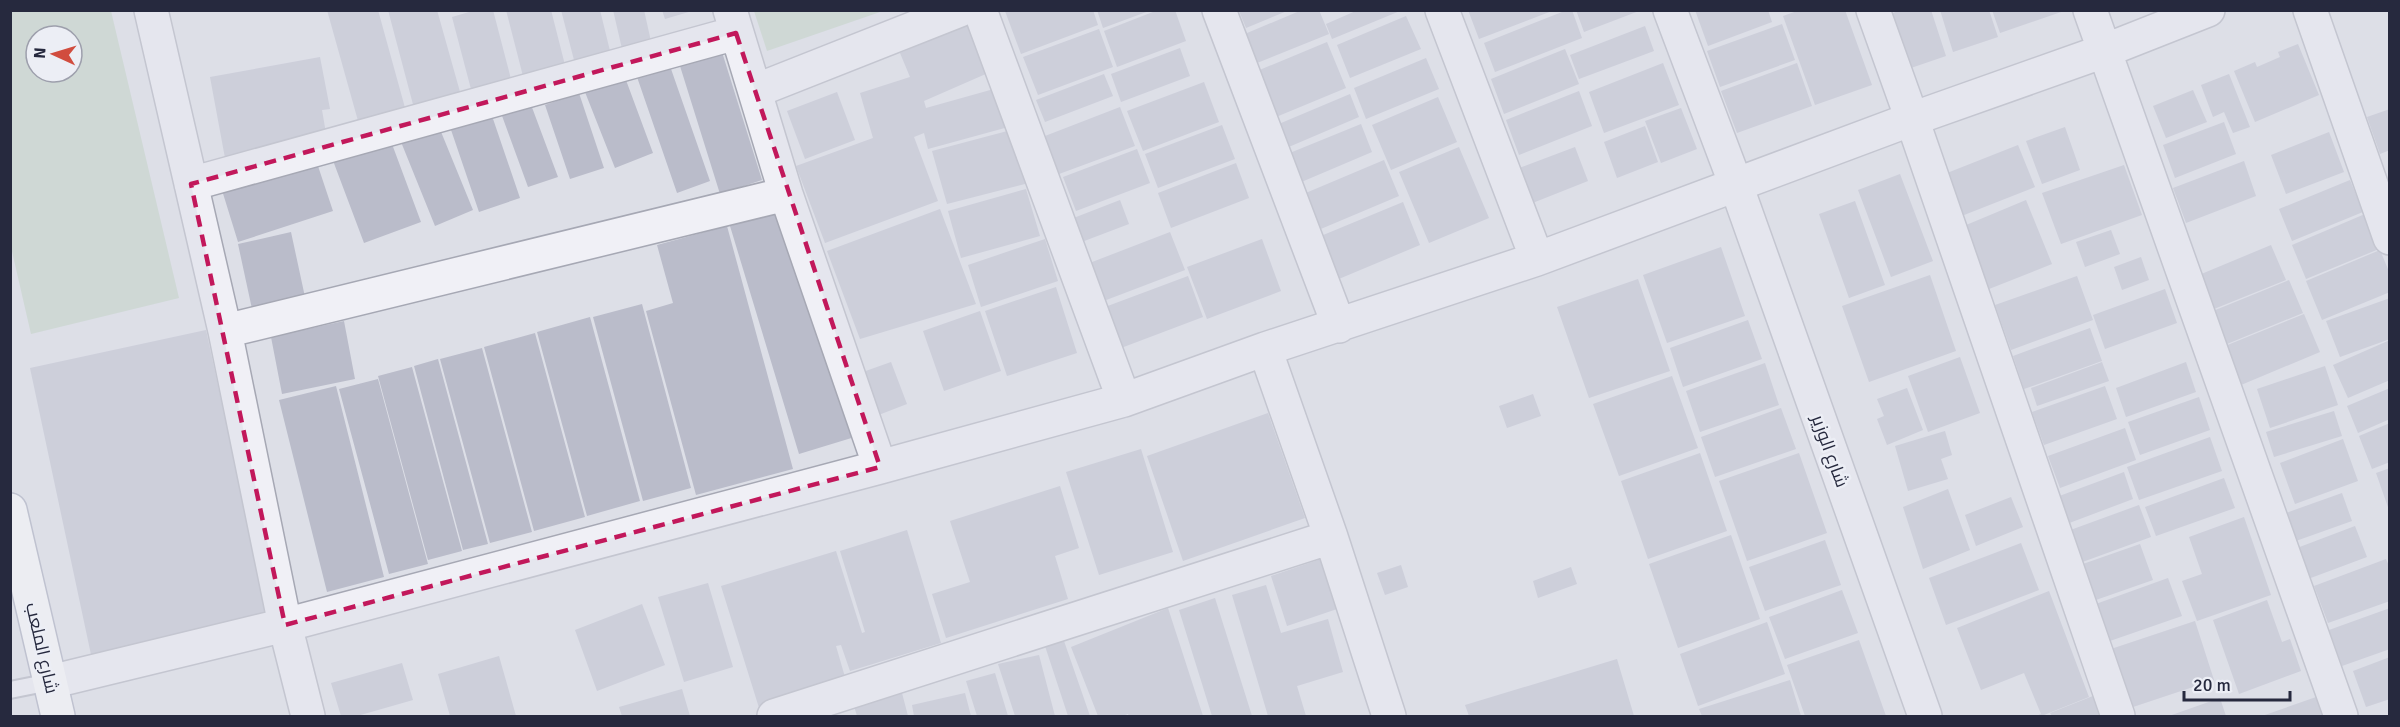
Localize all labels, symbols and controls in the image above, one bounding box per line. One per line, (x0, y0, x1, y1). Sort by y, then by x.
north arrow (24, 24, 84, 84)
text: N (30, 47, 50, 59)
street label: شارع الوزير (1805, 411, 1853, 491)
street label: شارع الملعب (20, 600, 63, 696)
scale bar (2184, 664, 2290, 702)
text: 20 m (2193, 674, 2231, 696)

